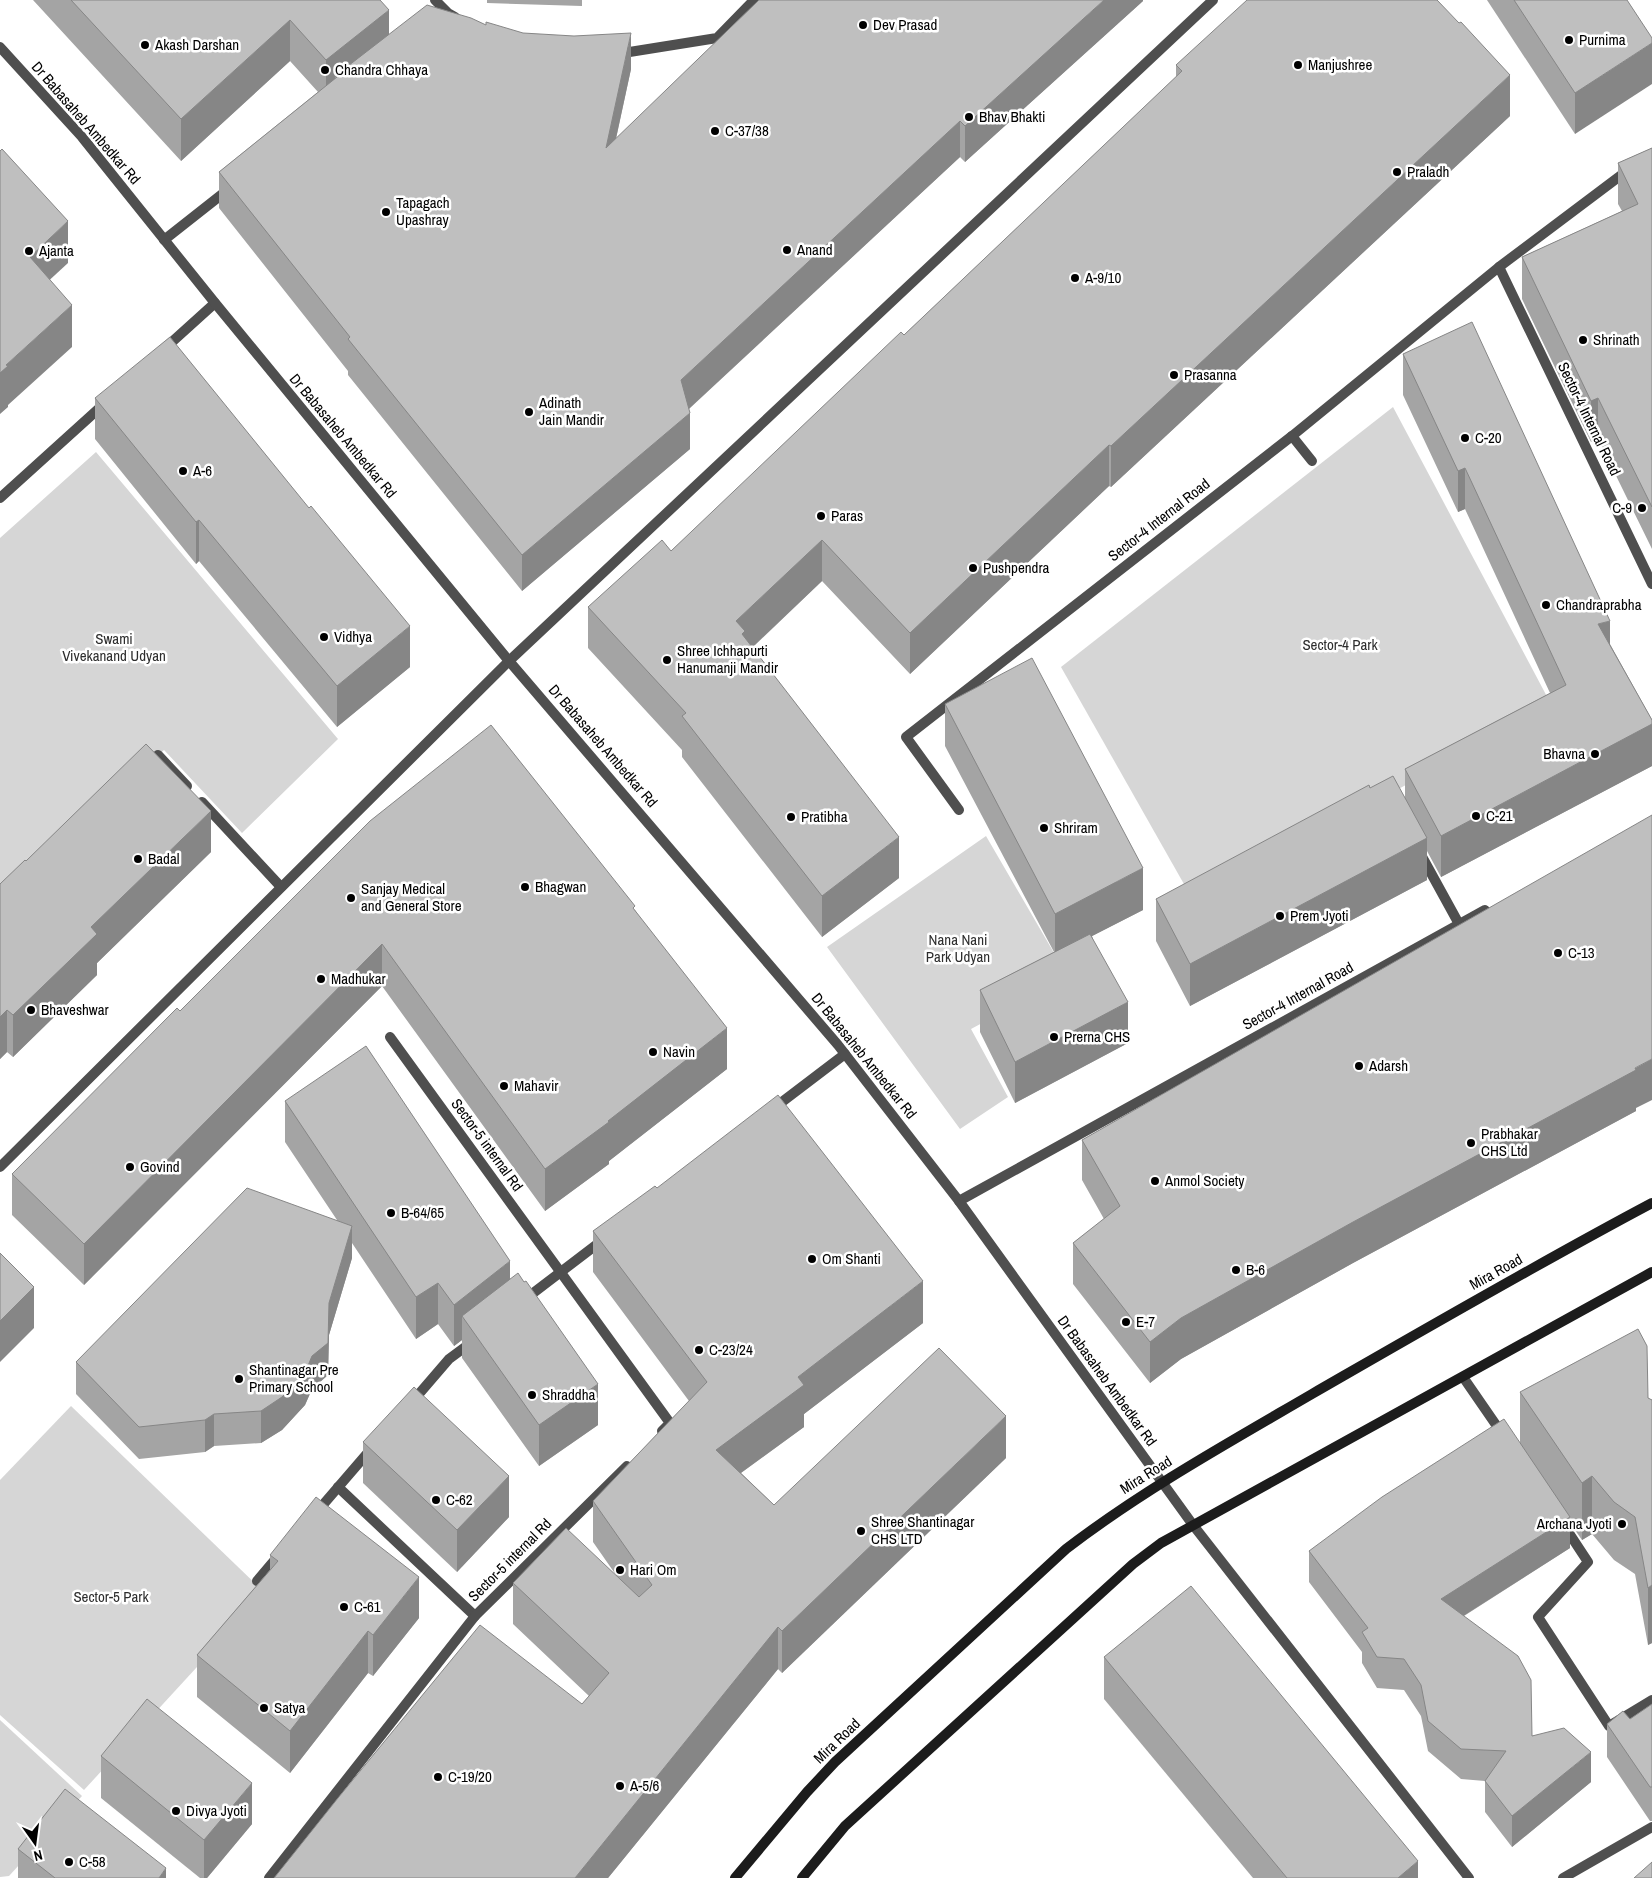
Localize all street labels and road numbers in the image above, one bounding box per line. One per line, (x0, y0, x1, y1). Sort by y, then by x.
street label: Dr Babasaheb Ambedkar Rd (27, 57, 146, 189)
street label: Sector-4 Internal Road (1553, 359, 1626, 479)
street label: Dr Babasaheb Ambedkar Rd (285, 369, 402, 502)
street label: Sector-4 Internal Road (1103, 473, 1214, 566)
street label: Dr Babasaheb Ambedkar Rd (544, 680, 663, 812)
street label: Sector-4 Internal Road (1239, 956, 1357, 1035)
street label: Dr Babasaheb Ambedkar Rd (807, 988, 922, 1123)
street label: Sector-5 internal Rd (447, 1094, 528, 1195)
street label: Mira Road (1466, 1248, 1526, 1295)
street label: Dr Babasaheb Ambedkar Rd (1053, 1311, 1162, 1450)
street label: Mira Road (1116, 1450, 1176, 1499)
street label: Sector-5 internal Rd (463, 1513, 556, 1606)
street label: Mira Road (809, 1713, 865, 1768)

